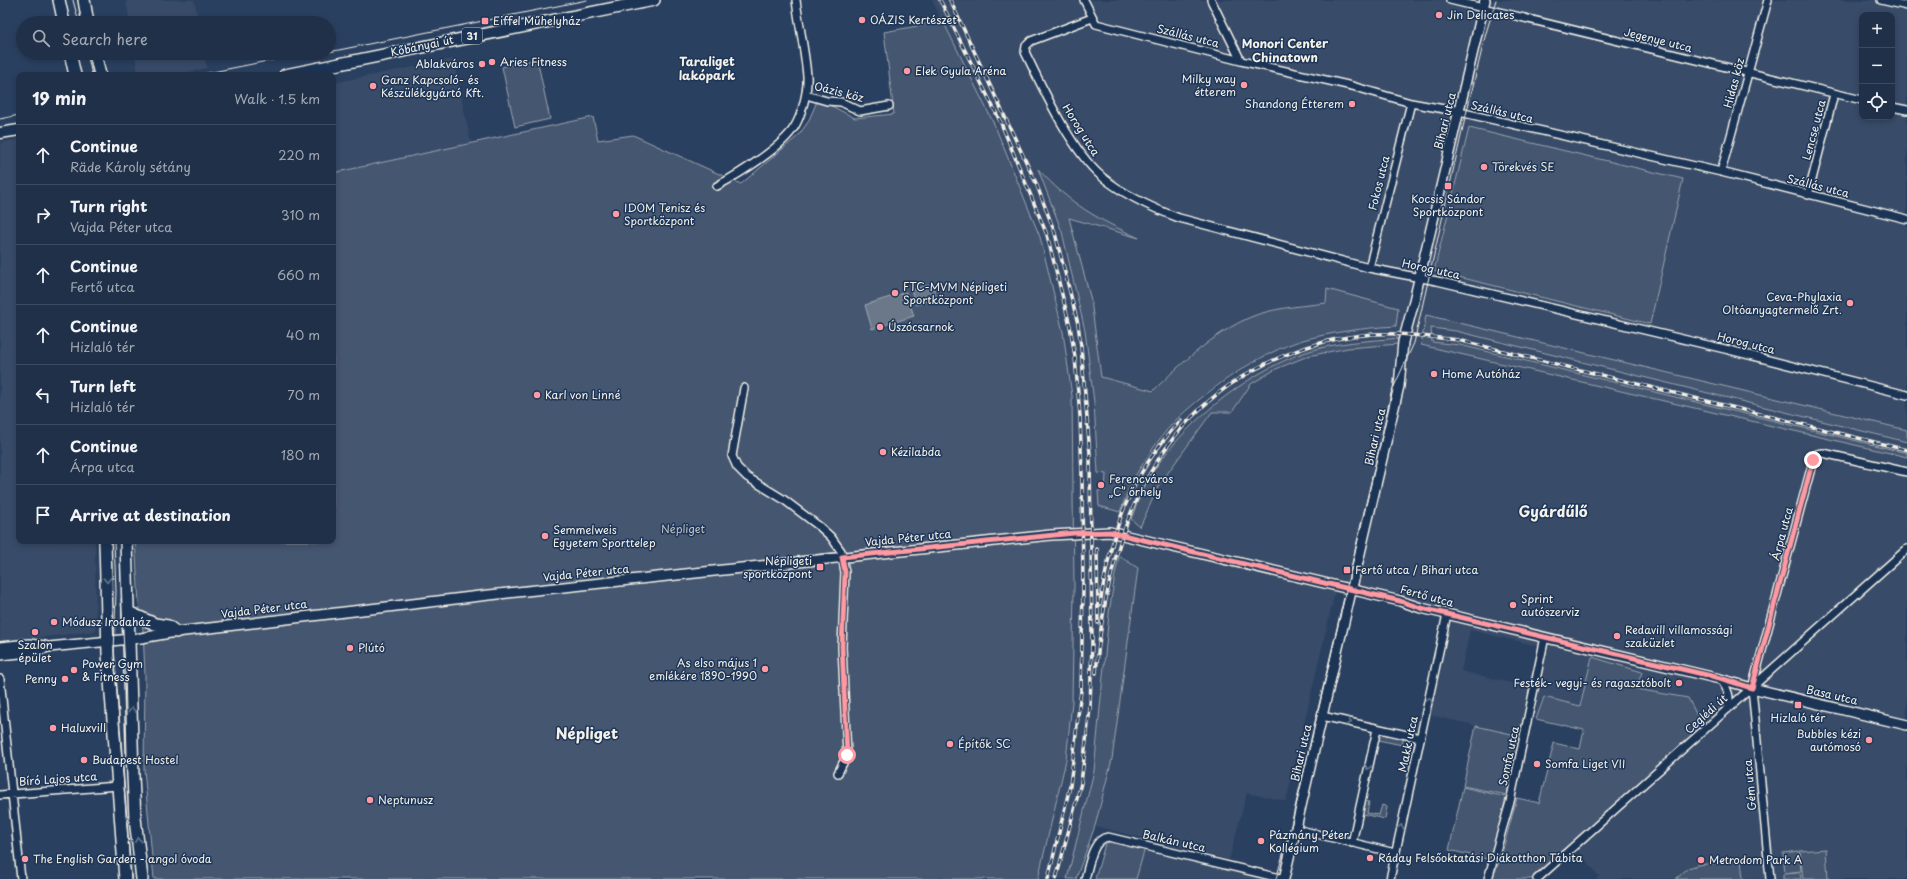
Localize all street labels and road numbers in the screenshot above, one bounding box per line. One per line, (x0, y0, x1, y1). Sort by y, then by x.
street label: Szállás utca (1155, 20, 1221, 52)
street label: Jegenye utca (1622, 23, 1694, 56)
road number: 31 (462, 28, 482, 44)
street label: Kőbányai út (389, 30, 455, 60)
street label: Hidas köz (1719, 56, 1748, 110)
street label: Oázis köz (813, 77, 866, 106)
street label: Bihari utca (1429, 90, 1460, 151)
street label: Szállás utca (1469, 96, 1535, 127)
street label: Lencse utca (1797, 98, 1830, 162)
street label: Horog utca (1059, 100, 1104, 159)
street label: Fokos utca (1364, 154, 1394, 212)
street label: Szállás utca (1785, 170, 1851, 202)
street label: Horog utca (1400, 254, 1462, 283)
street label: Horog utca (1715, 327, 1777, 358)
street label: Bihari utca (1360, 406, 1389, 467)
street label: Árpa utca (1766, 505, 1797, 562)
street label: Vajda Péter utca (864, 524, 952, 550)
street label: Vajda Péter utca (542, 559, 630, 585)
street label: Fertő utca (1399, 580, 1456, 611)
street label: Vajda Péter utca (220, 595, 308, 622)
street label: Basa utca (1805, 680, 1860, 709)
street label: Ceglédi út (1680, 689, 1731, 738)
street label: Makk utca (1393, 714, 1422, 774)
street label: Bihari utca (1286, 722, 1315, 783)
street label: Somfa utca (1494, 724, 1523, 787)
street label: Gém utca (1739, 759, 1760, 811)
street label: Bíró Lajos utca (18, 767, 98, 790)
street label: Balkán utca (1141, 825, 1207, 856)

